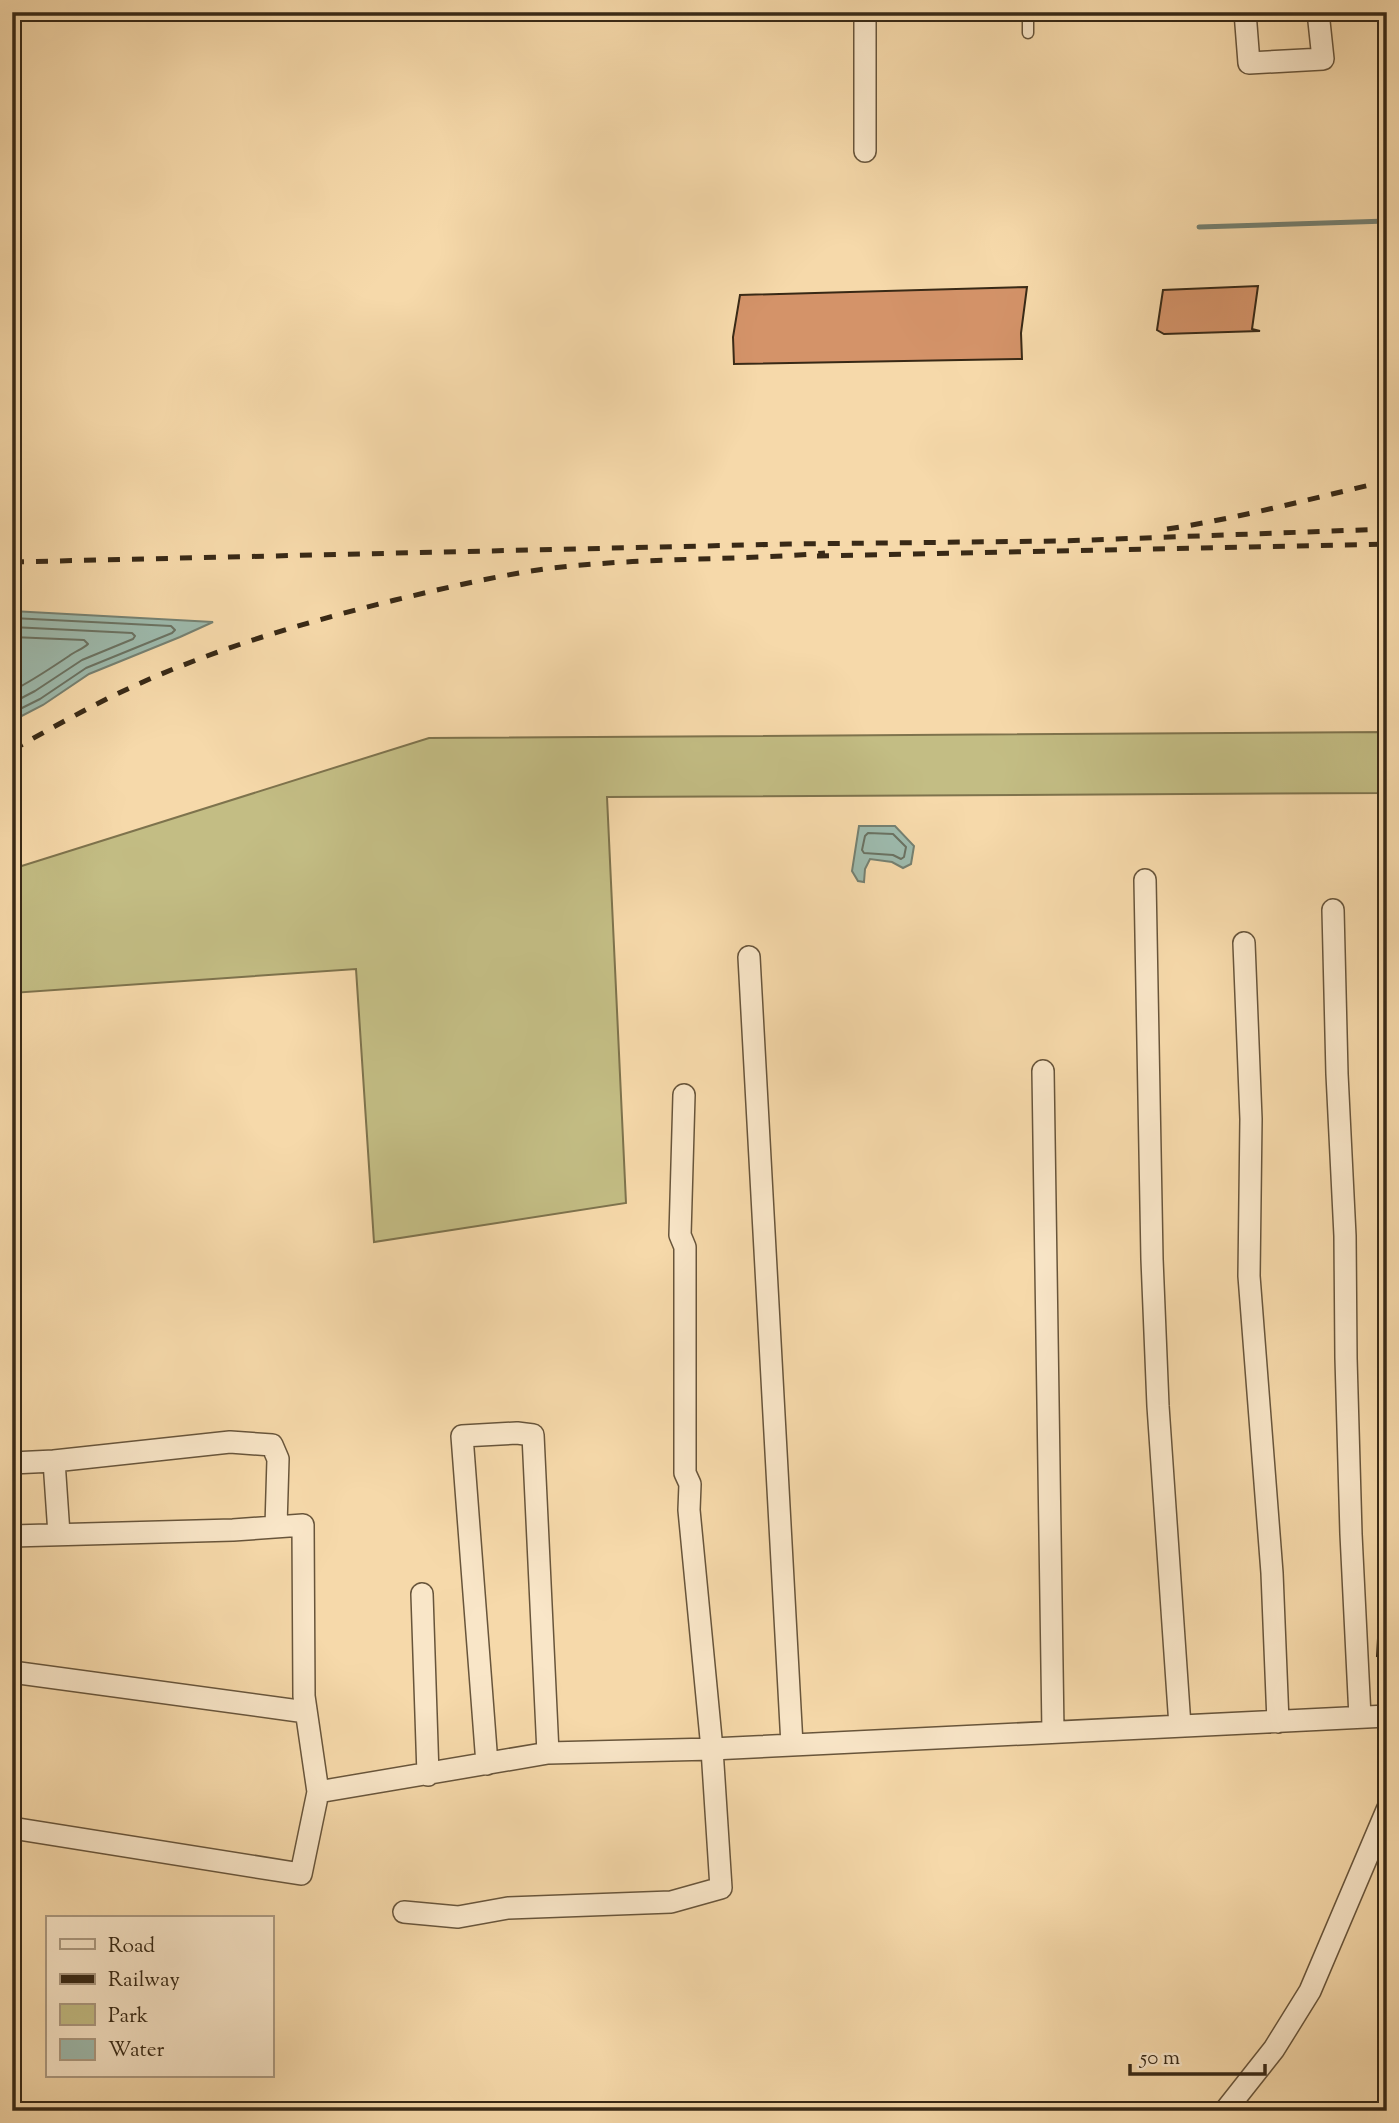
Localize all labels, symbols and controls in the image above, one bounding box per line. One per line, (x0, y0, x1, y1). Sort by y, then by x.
legend (46, 1916, 273, 2078)
text: Road (108, 1932, 155, 1962)
text: Railway (108, 1966, 180, 1996)
text: Park (108, 2002, 149, 2032)
scale bar (1130, 2032, 1264, 2076)
text: Water (108, 2036, 165, 2066)
text: 50 m (1139, 2044, 1180, 2074)

